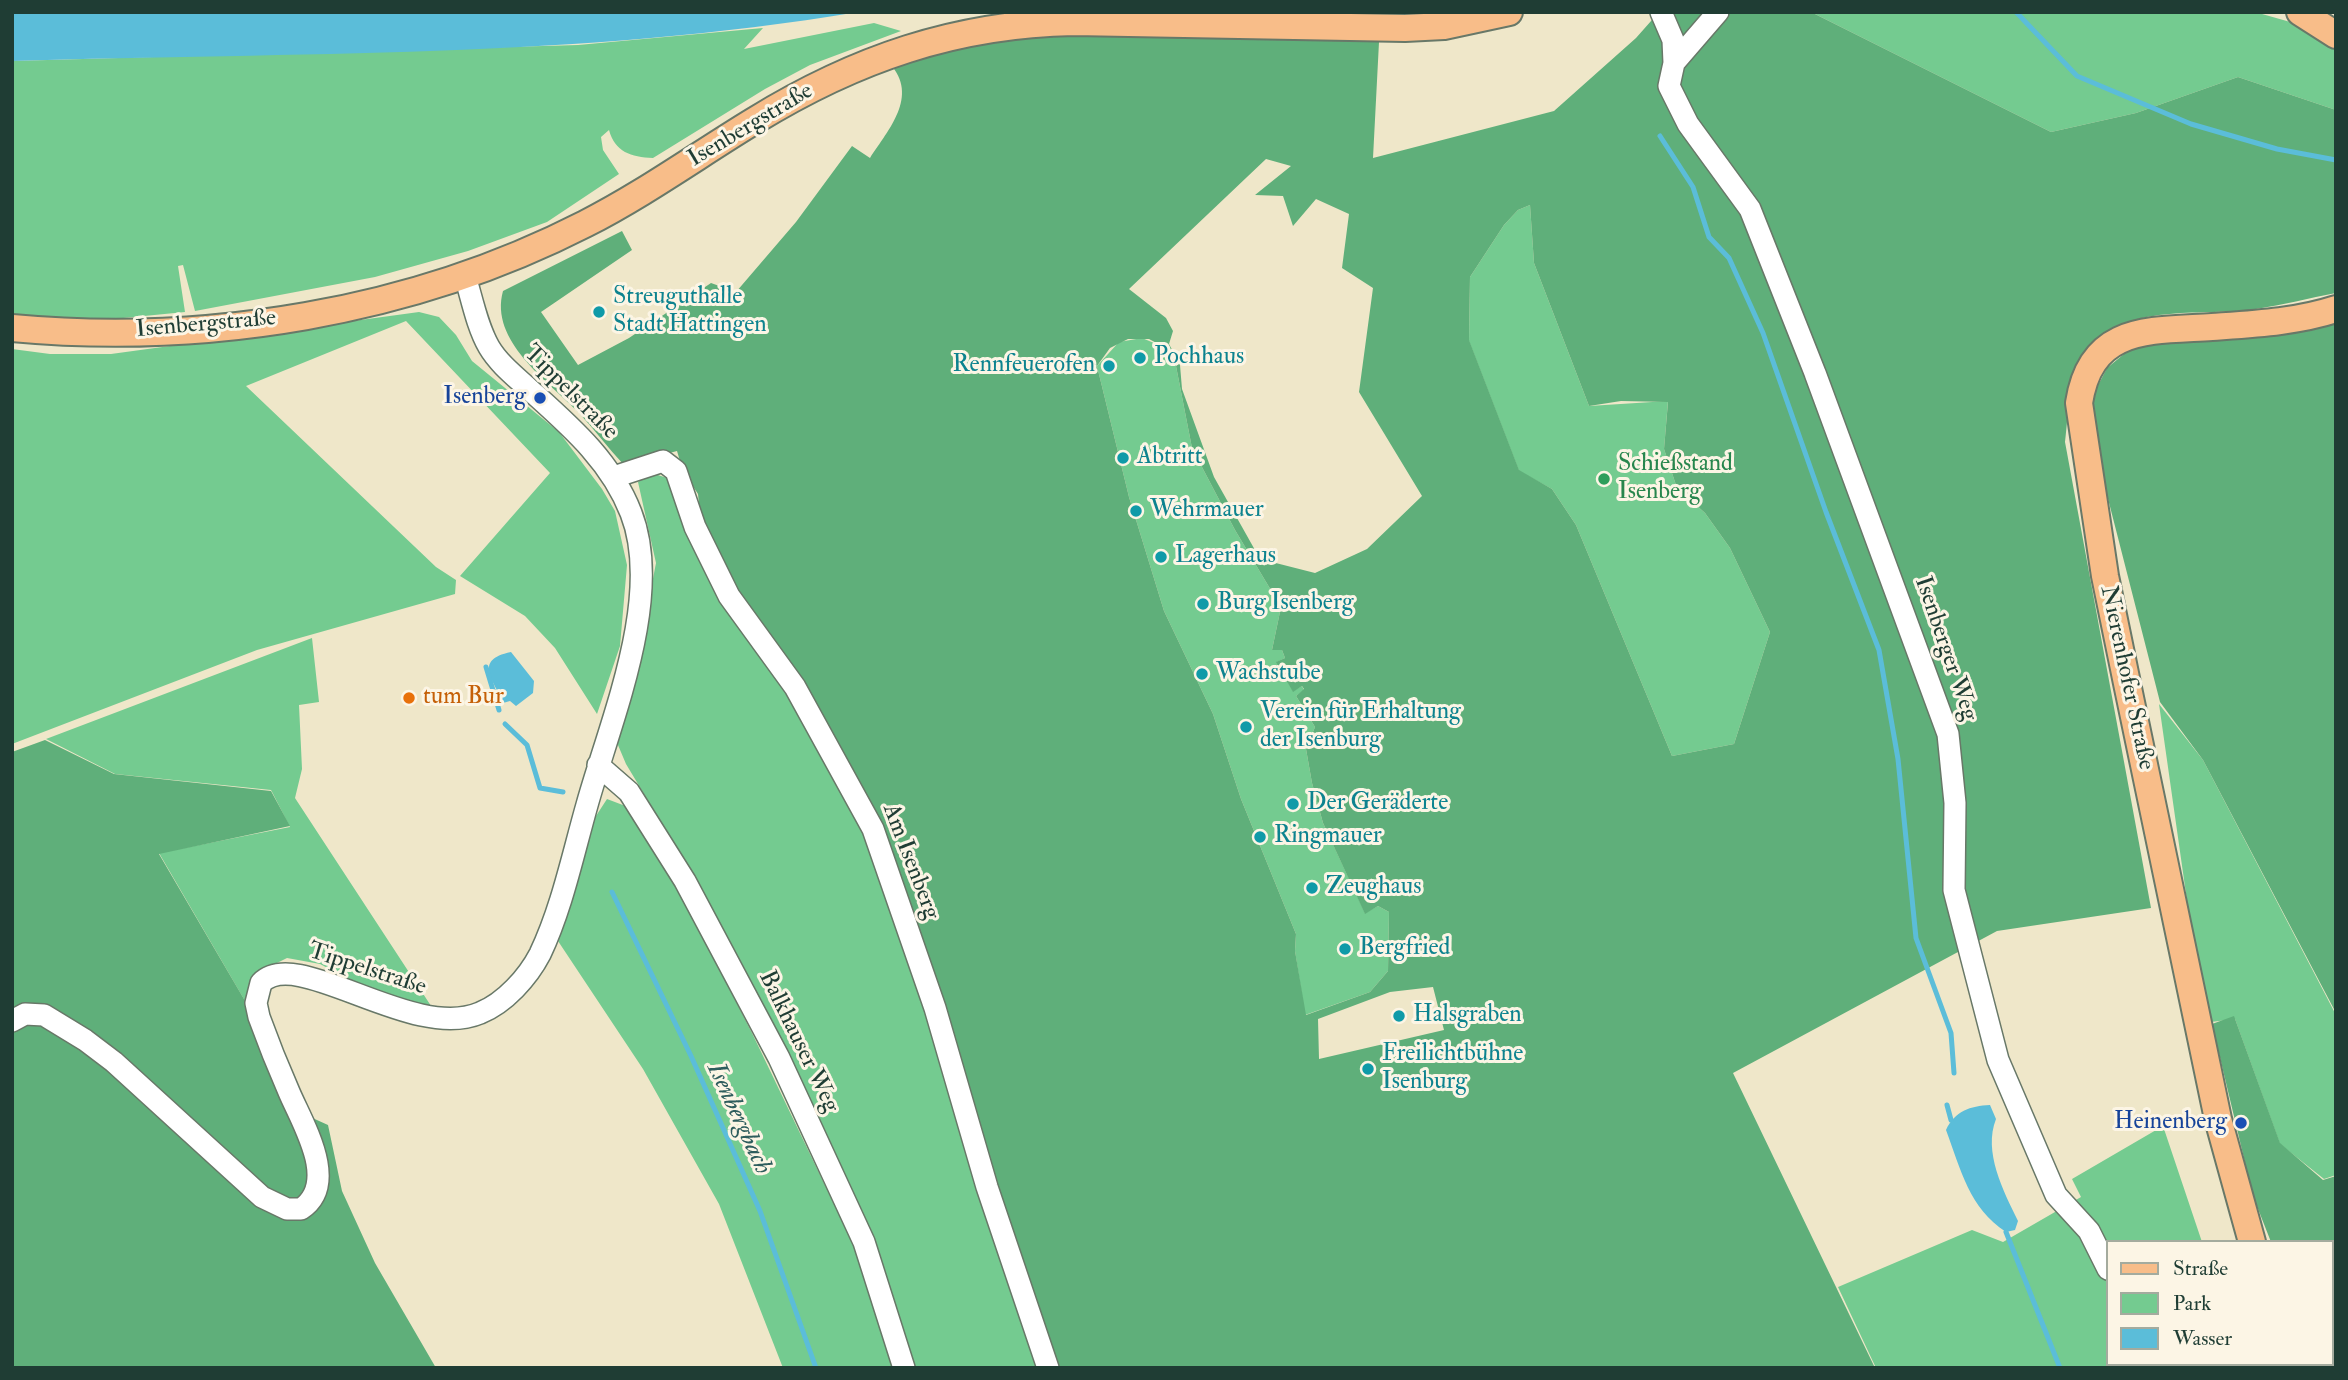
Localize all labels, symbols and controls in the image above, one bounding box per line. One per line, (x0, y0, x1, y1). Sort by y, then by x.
street label: Isenbergstraße (683, 77, 819, 175)
place label: Streuguthalle Stadt Hattingen (613, 284, 767, 340)
marker: Streuguthalle Stadt Hattingen (591, 304, 607, 320)
street label: Isenbergstraße (135, 305, 277, 345)
street label: Tippelstraße (517, 340, 623, 446)
place label: Pochhaus (1154, 344, 1244, 372)
marker: Pochhaus (1132, 350, 1148, 366)
place label: Rennfeuerofen (953, 352, 1095, 380)
marker: Rennfeuerofen (1101, 358, 1117, 374)
place label: Isenberg (443, 384, 526, 412)
marker: Isenberg (532, 390, 548, 406)
place label: Abtritt (1137, 444, 1203, 472)
marker: Abtritt (1115, 450, 1131, 466)
place label: Schießstand Isenberg (1618, 451, 1733, 507)
marker: Schießstand Isenberg (1596, 471, 1612, 487)
place label: Wehrmauer (1150, 497, 1264, 525)
marker: Wehrmauer (1128, 503, 1144, 519)
place label: Lagerhaus (1175, 543, 1276, 571)
marker: Lagerhaus (1153, 549, 1169, 565)
street label: Isenberger Weg (1907, 573, 1983, 725)
street label: Nierenhofer Straße (2092, 583, 2160, 773)
place label: Burg Isenberg (1217, 590, 1354, 618)
marker: Burg Isenberg (1195, 596, 1211, 612)
place label: Wachstube (1216, 660, 1321, 688)
marker: Wachstube (1194, 666, 1210, 682)
place label: tum Bur (423, 684, 504, 712)
marker: tum Bur (401, 690, 417, 706)
place label: Verein für Erhaltung der Isenburg (1260, 699, 1461, 755)
marker: Verein für Erhaltung der Isenburg (1238, 719, 1254, 735)
place label: Der Geräderte (1307, 790, 1448, 818)
marker: Der Geräderte (1285, 796, 1301, 812)
street label: Am Isenberg (875, 800, 945, 924)
place label: Ringmauer (1274, 823, 1382, 851)
marker: Ringmauer (1252, 829, 1268, 845)
place label: Zeughaus (1326, 874, 1421, 902)
marker: Zeughaus (1304, 880, 1320, 896)
place label: Bergfried (1359, 935, 1450, 963)
street label: Tippelstraße (305, 937, 429, 1003)
marker: Bergfried (1337, 941, 1353, 957)
street label: Balkhauser Weg (751, 966, 845, 1118)
place label: Halsgraben (1413, 1002, 1522, 1030)
marker: Halsgraben (1391, 1008, 1407, 1024)
place label: Freilichtbühne Isenburg (1382, 1041, 1523, 1097)
water label: Isenbergbach (699, 1058, 777, 1180)
marker: Freilichtbühne Isenburg (1360, 1061, 1376, 1077)
place label: Heinenberg (2114, 1109, 2227, 1137)
marker: Heinenberg (2233, 1115, 2249, 1131)
legend (2106, 1240, 2334, 1366)
text: Straße (2173, 1255, 2228, 1282)
text: Park (2173, 1290, 2211, 1317)
text: Wasser (2173, 1325, 2232, 1352)

